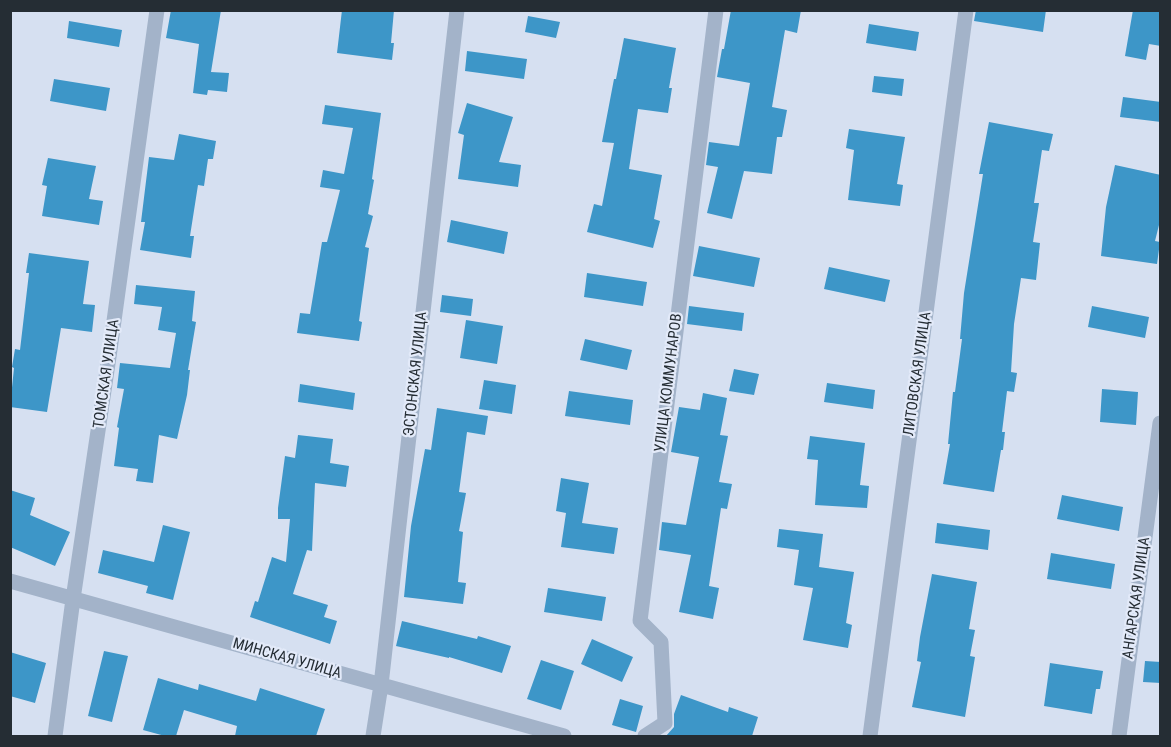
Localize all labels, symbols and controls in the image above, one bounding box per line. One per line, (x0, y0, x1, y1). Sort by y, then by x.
street label: ЭСТОНСКАЯ УЛИЦА (401, 311, 431, 437)
street label: ЛИТОВСКАЯ УЛИЦА (900, 311, 936, 437)
street label: УЛИЦА КОММУНАРОВ (652, 313, 686, 453)
street label: ТОМСКАЯ УЛИЦА (90, 318, 124, 430)
street label: АНГАРСКАЯ УЛИЦА (1120, 536, 1154, 660)
street label: МИНСКАЯ УЛИЦА (231, 635, 343, 683)

